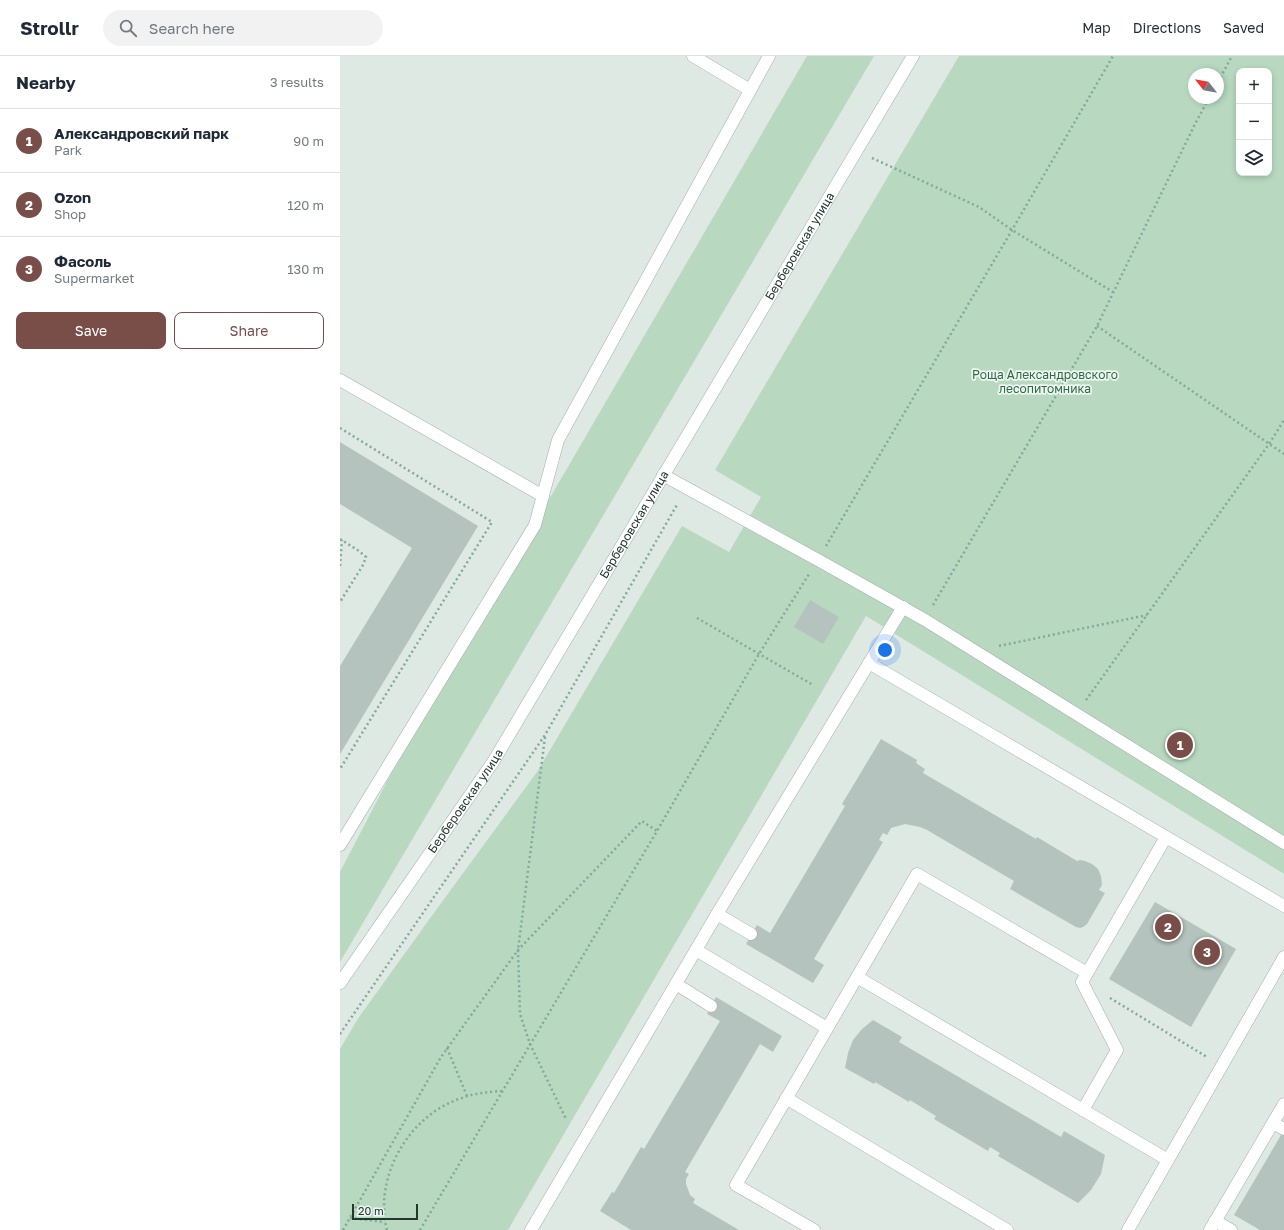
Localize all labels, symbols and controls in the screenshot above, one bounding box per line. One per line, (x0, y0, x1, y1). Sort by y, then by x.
search box (103, 10, 383, 46)
text: Strollr (20, 16, 79, 39)
icon: search (117, 17, 139, 39)
text: Search here (149, 19, 235, 37)
text: Map (1082, 19, 1111, 36)
text: Directions (1133, 19, 1201, 36)
text: Saved (1223, 19, 1264, 36)
north arrow (1188, 68, 1224, 104)
map controls (1236, 68, 1272, 176)
button: + (1236, 68, 1272, 104)
text: Nearby (16, 72, 76, 93)
text: 3 results (270, 74, 324, 90)
button: − (1236, 104, 1272, 140)
text: Александровский парк (54, 124, 229, 142)
text: 1 (26, 133, 32, 149)
text: 90 m (293, 133, 324, 149)
button: layers (1236, 140, 1272, 176)
text: Park (54, 142, 82, 158)
text: Ozon (54, 188, 91, 206)
street label: Берберовская улица (762, 189, 837, 303)
text: 2 (25, 197, 33, 213)
text: 120 m (287, 197, 324, 213)
text: Shop (54, 206, 86, 222)
text: Фасоль (54, 252, 111, 270)
text: 3 (25, 261, 33, 277)
text: 130 m (287, 261, 324, 277)
text: Supermarket (54, 270, 135, 286)
button: Save (16, 312, 166, 349)
button: Share (174, 312, 324, 349)
park label: Роща Александровского лесопитомника (972, 367, 1118, 396)
street label: Берберовская улица (596, 468, 672, 581)
your location (875, 640, 895, 660)
pin: 1 (1167, 730, 1193, 760)
street label: Берберовская улица (424, 746, 506, 856)
pin: 2 (1155, 912, 1181, 942)
pin: 3 (1194, 937, 1220, 967)
scale bar (352, 1202, 418, 1221)
text: 20 m (358, 1204, 384, 1217)

